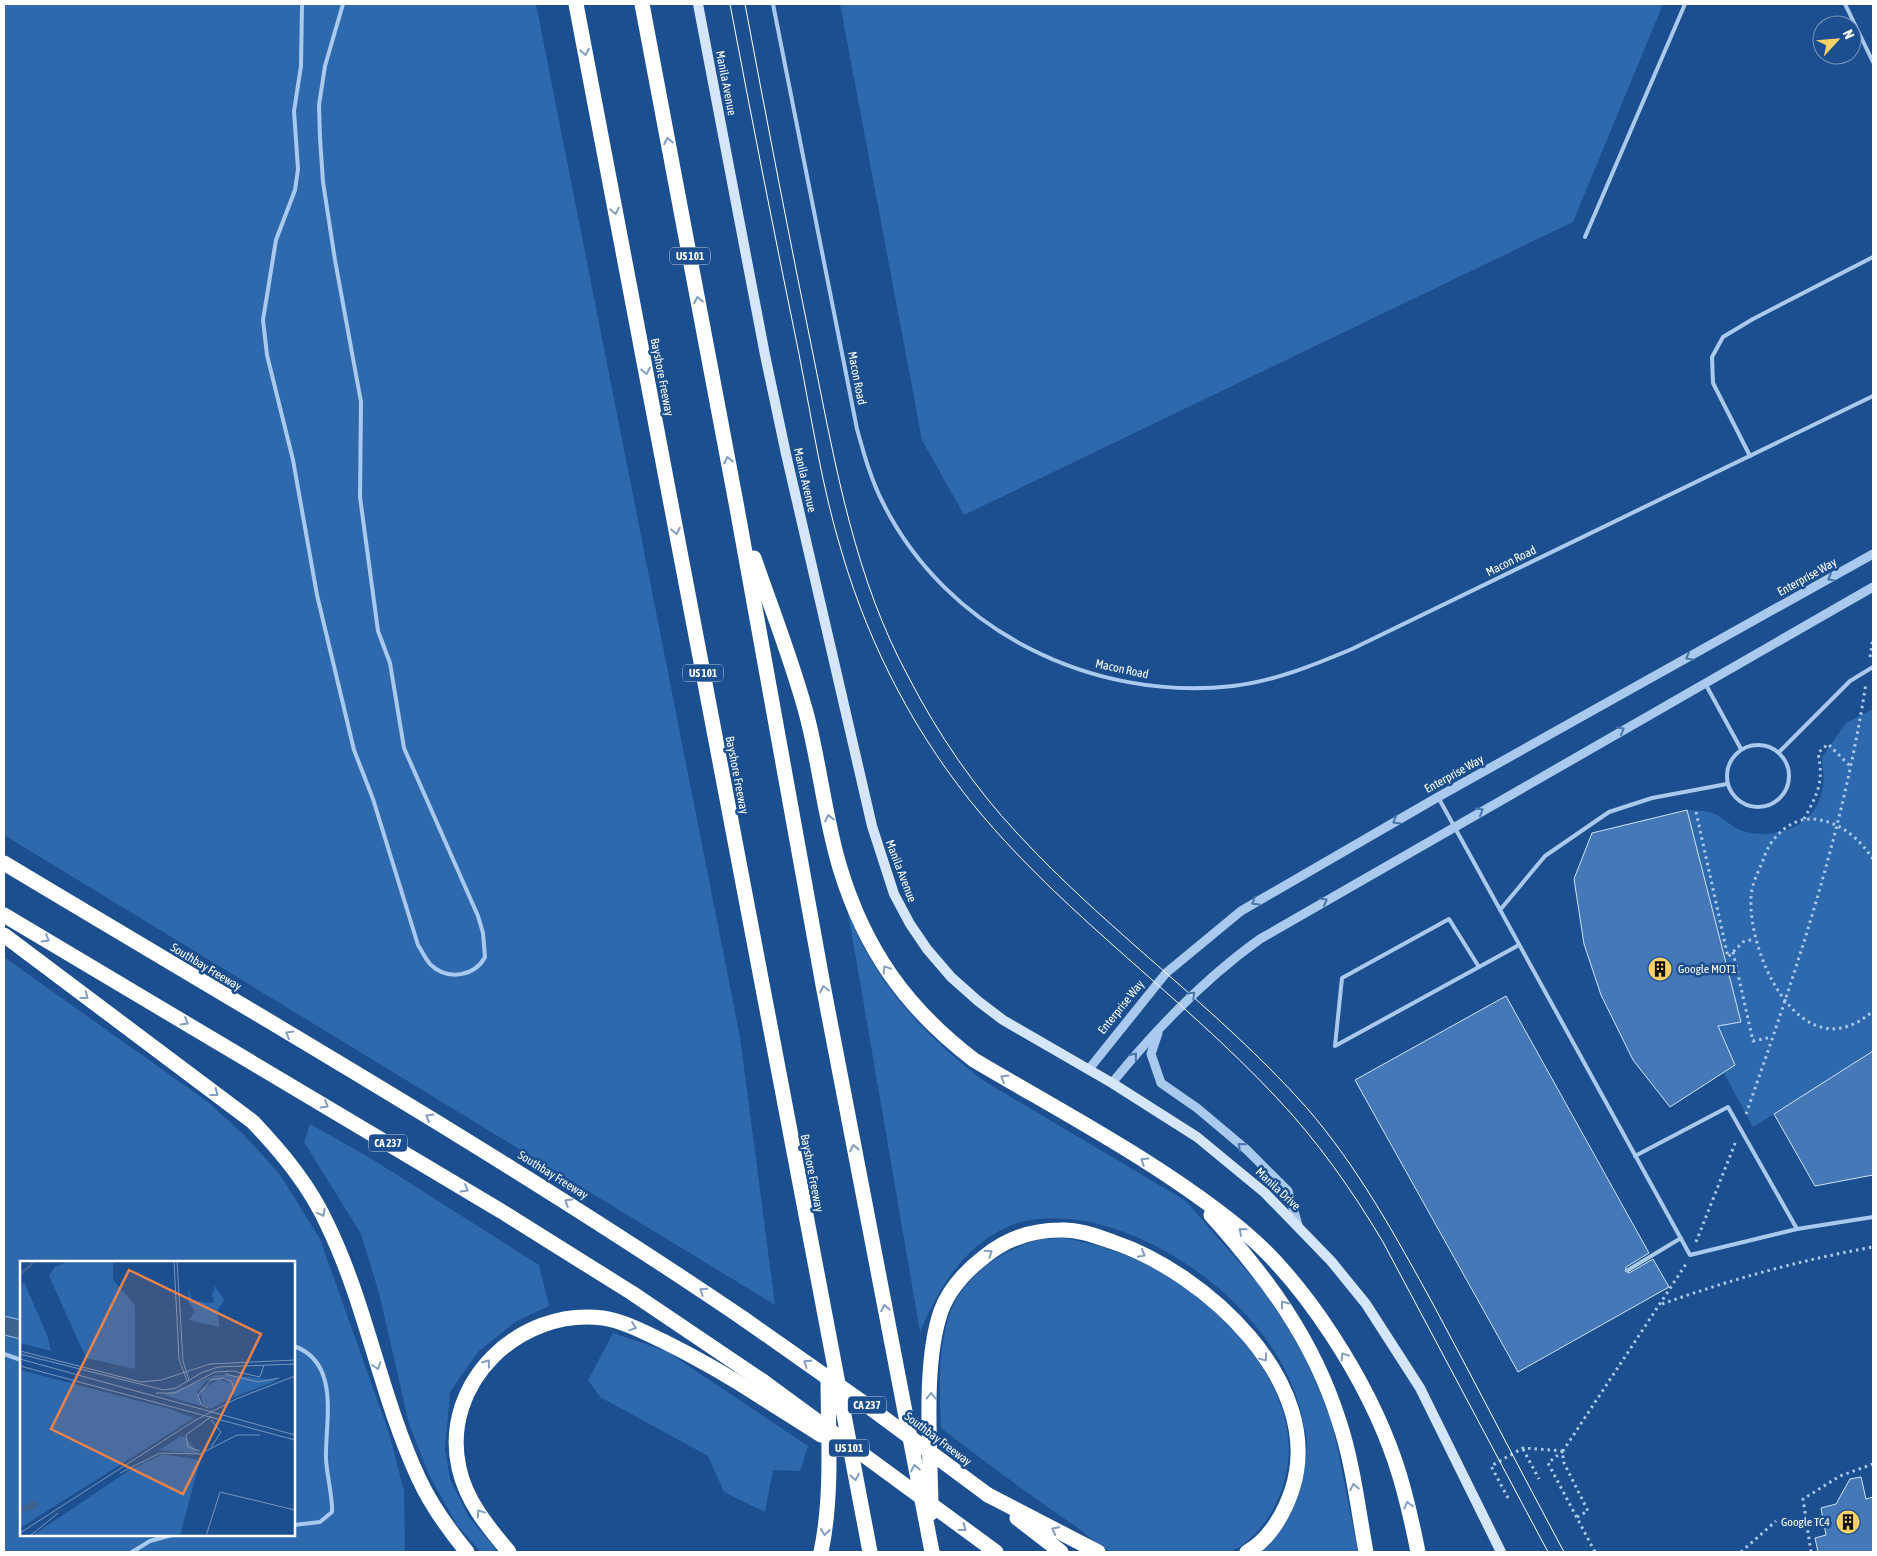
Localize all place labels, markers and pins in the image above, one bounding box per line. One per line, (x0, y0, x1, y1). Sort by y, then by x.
building icon: Google MOT1 (1647, 956, 1673, 982)
place label: Google MOT1 (1678, 962, 1737, 976)
building icon: Google TC4 (1835, 1509, 1861, 1535)
place label: Google TC4 (1781, 1515, 1830, 1529)

